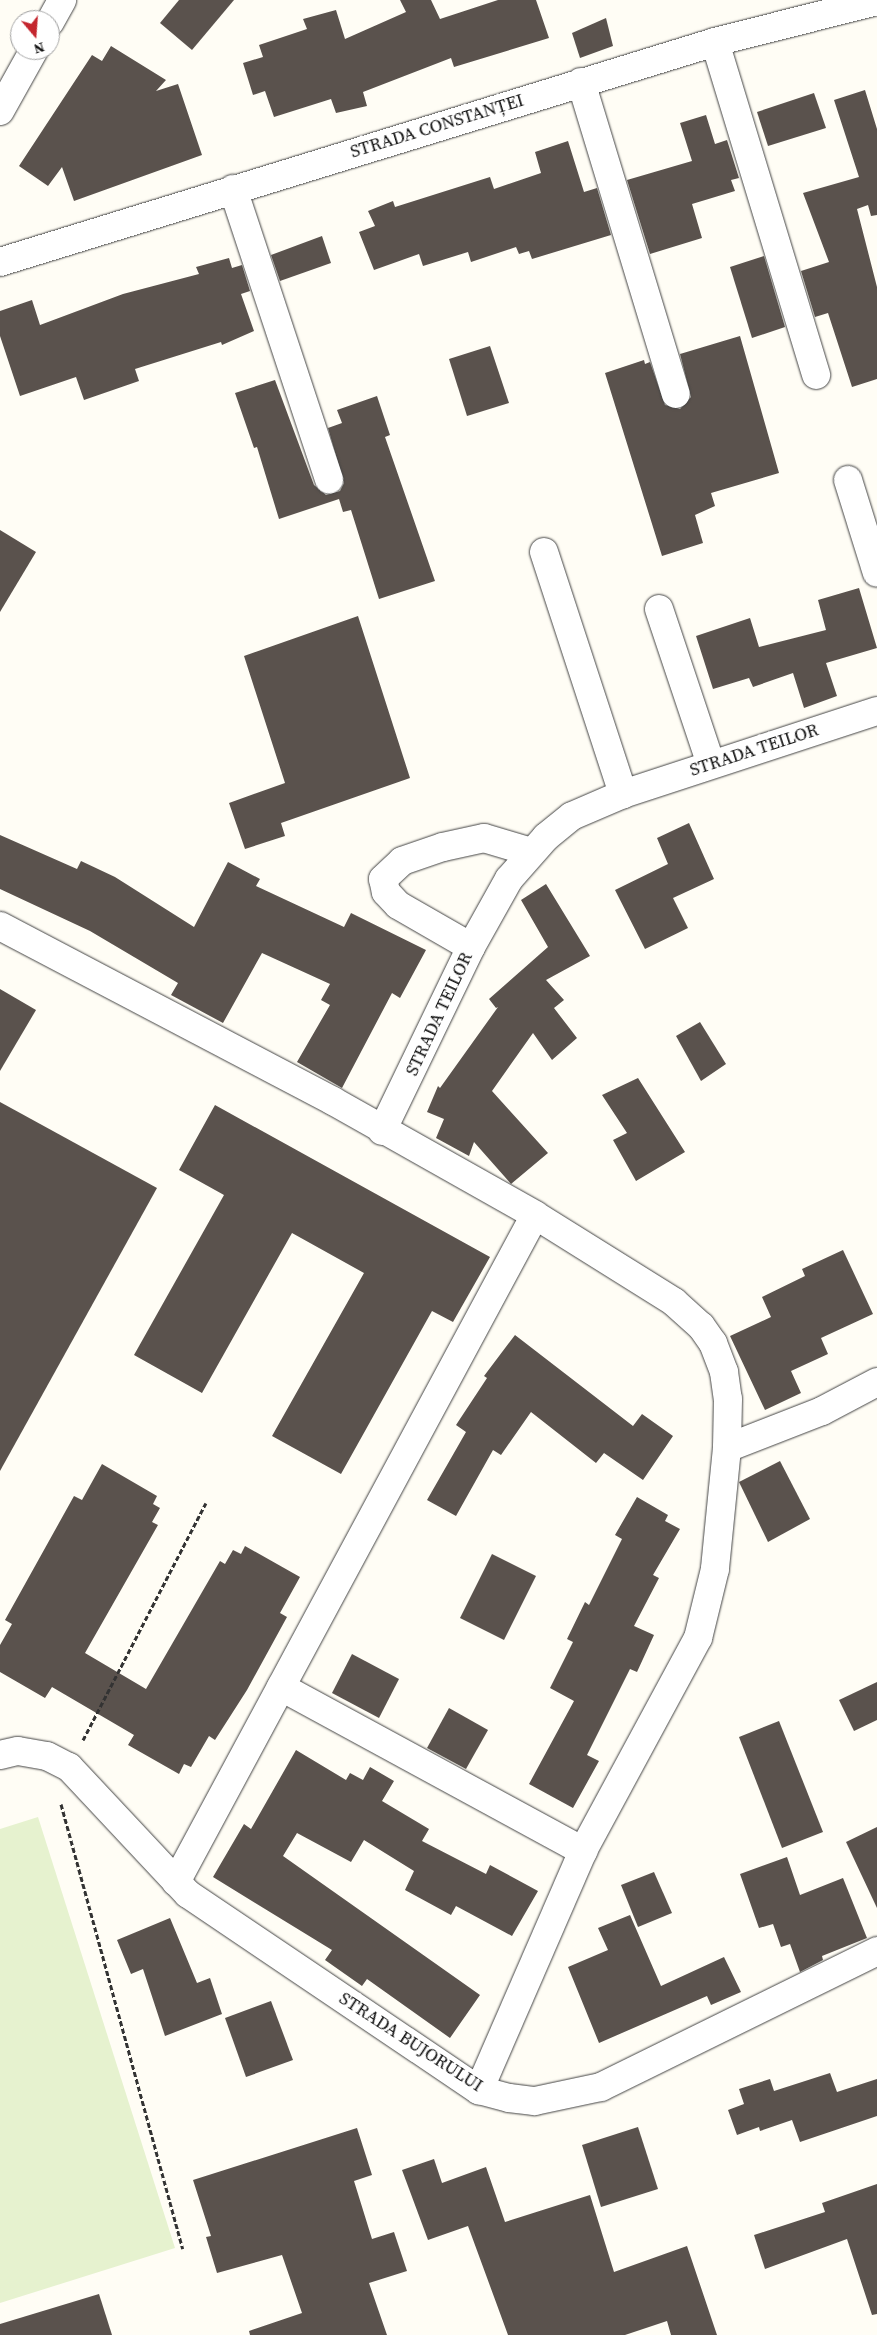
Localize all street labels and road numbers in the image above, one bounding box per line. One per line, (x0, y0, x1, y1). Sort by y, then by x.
street label: STRADA CONSTANȚEI (348, 89, 526, 163)
street label: STRADA TEILOR (687, 719, 821, 781)
street label: STRADA TEILOR (401, 949, 477, 1079)
street label: STRADA BUJORULUI (335, 1987, 487, 2097)

